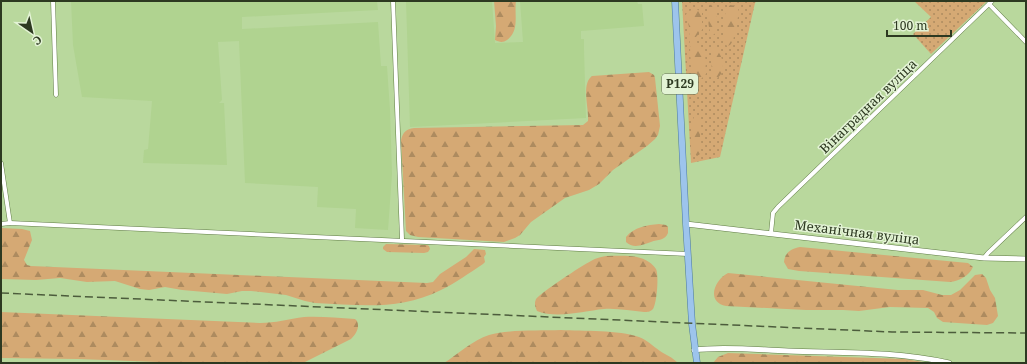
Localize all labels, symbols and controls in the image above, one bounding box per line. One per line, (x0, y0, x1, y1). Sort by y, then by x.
north arrow (12, 12, 52, 52)
scale bar (887, 12, 951, 38)
text: 100 m (893, 17, 928, 34)
text: С (31, 32, 45, 49)
street label: Вінаградная вуліца (815, 55, 921, 157)
road number: Р129 (662, 74, 698, 94)
street label: Механічная вуліца (794, 215, 920, 249)

